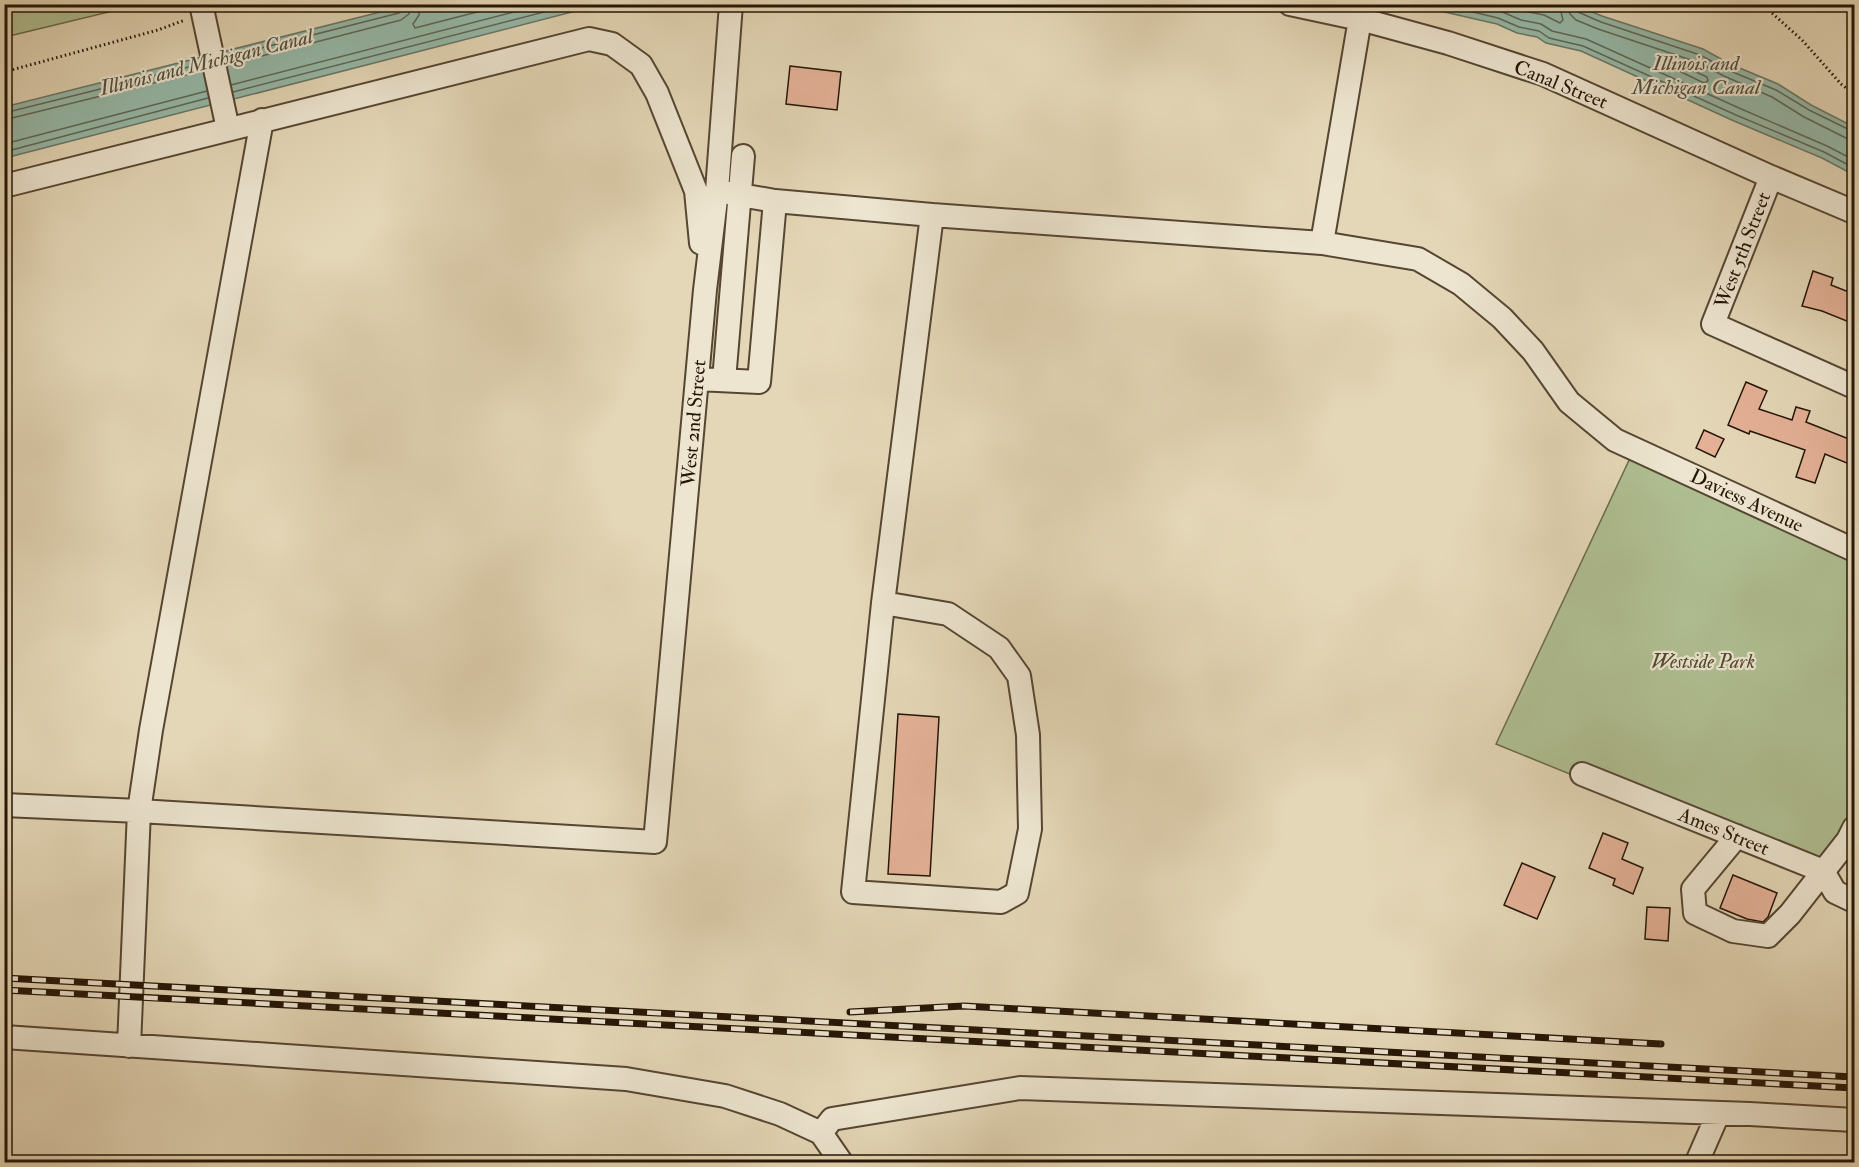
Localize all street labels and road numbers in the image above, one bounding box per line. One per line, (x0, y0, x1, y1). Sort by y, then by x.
street label: Canal Street (1510, 54, 1612, 115)
street label: West 5th Street (1708, 188, 1776, 313)
street label: West 2nd Street (675, 358, 712, 488)
street label: Daviess Avenue (1686, 463, 1807, 538)
street label: Ames Street (1674, 802, 1773, 861)

